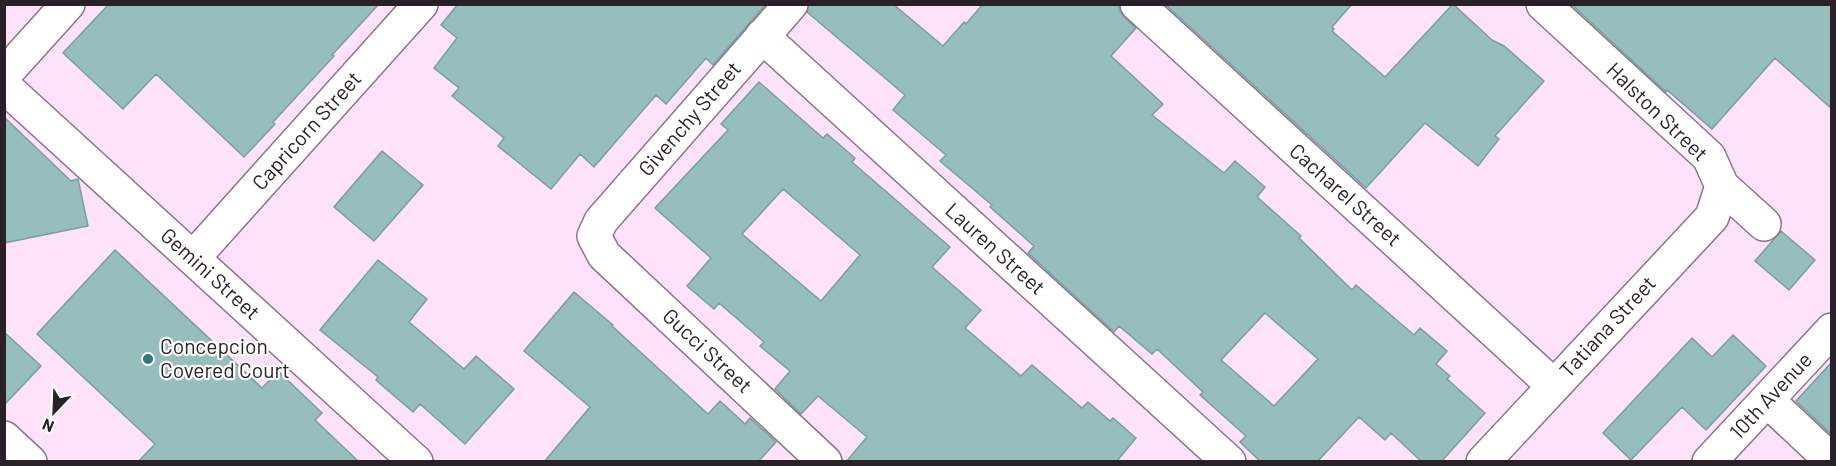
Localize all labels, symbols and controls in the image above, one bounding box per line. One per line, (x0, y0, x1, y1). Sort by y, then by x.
street label: Givenchy Street (632, 56, 745, 180)
street label: Halston Street (1602, 56, 1714, 165)
street label: Capricorn Street (246, 66, 366, 194)
street label: Cacharel Street (1285, 137, 1407, 250)
street label: Lauren Street (941, 197, 1051, 299)
street label: Gemini Street (156, 222, 266, 324)
street label: Tatiana Street (1554, 270, 1660, 382)
street label: Gucci Street (658, 302, 758, 398)
place label: Concepcion Covered Court (160, 333, 290, 382)
street label: 10th Avenue (1724, 347, 1816, 443)
marker: Concepcion Covered Court (141, 352, 155, 366)
north arrow (24, 382, 84, 442)
text: N (39, 415, 57, 437)

